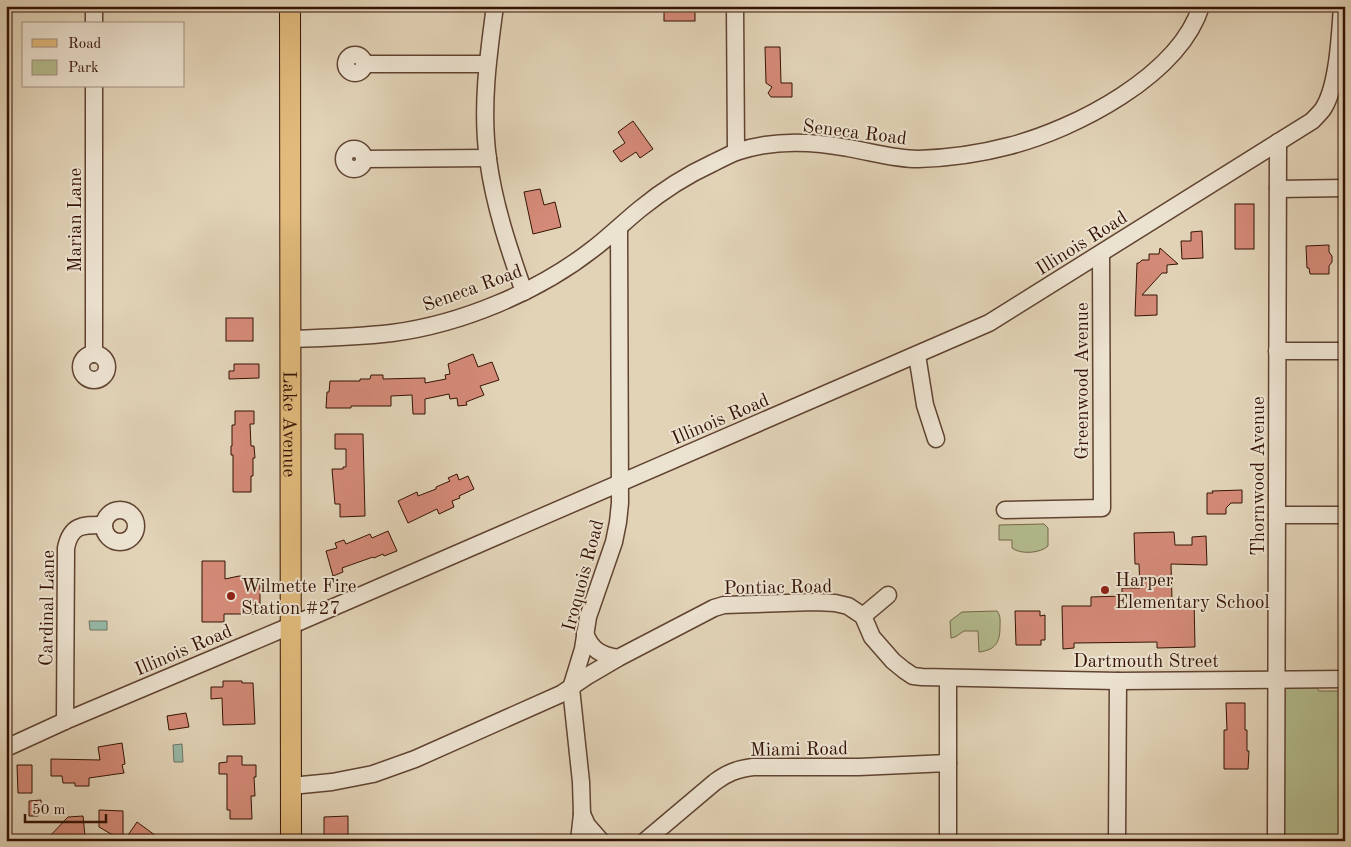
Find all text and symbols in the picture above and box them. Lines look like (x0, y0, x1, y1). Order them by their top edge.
legend (22, 22, 185, 88)
text: Road (68, 37, 102, 52)
text: Park (68, 61, 99, 76)
street label: Seneca Road (802, 118, 908, 149)
street label: Marian Lane (67, 168, 86, 272)
street label: Illinois Road (1033, 209, 1131, 280)
street label: Seneca Road (420, 262, 525, 316)
street label: Greenwood Avenue (1074, 302, 1093, 460)
street label: Lake Avenue (278, 371, 298, 477)
street label: Illinois Road (670, 391, 772, 449)
street label: Thornwood Avenue (1250, 396, 1269, 556)
street label: Iroquois Road (560, 518, 608, 634)
street label: Cardinal Lane (38, 550, 59, 666)
place label: Harper Elementary School (1115, 572, 1270, 613)
place label: Wilmette Fire Station #27 (241, 578, 356, 619)
street label: Pontiac Road (724, 578, 833, 599)
marker: Harper Elementary School (1099, 584, 1111, 596)
marker: Wilmette Fire Station #27 (225, 590, 237, 602)
street label: Illinois Road (133, 622, 235, 680)
street label: Dartmouth Street (1073, 653, 1219, 672)
street label: Miami Road (750, 740, 848, 761)
scale bar (25, 792, 106, 824)
text: 50 m (32, 803, 66, 818)

